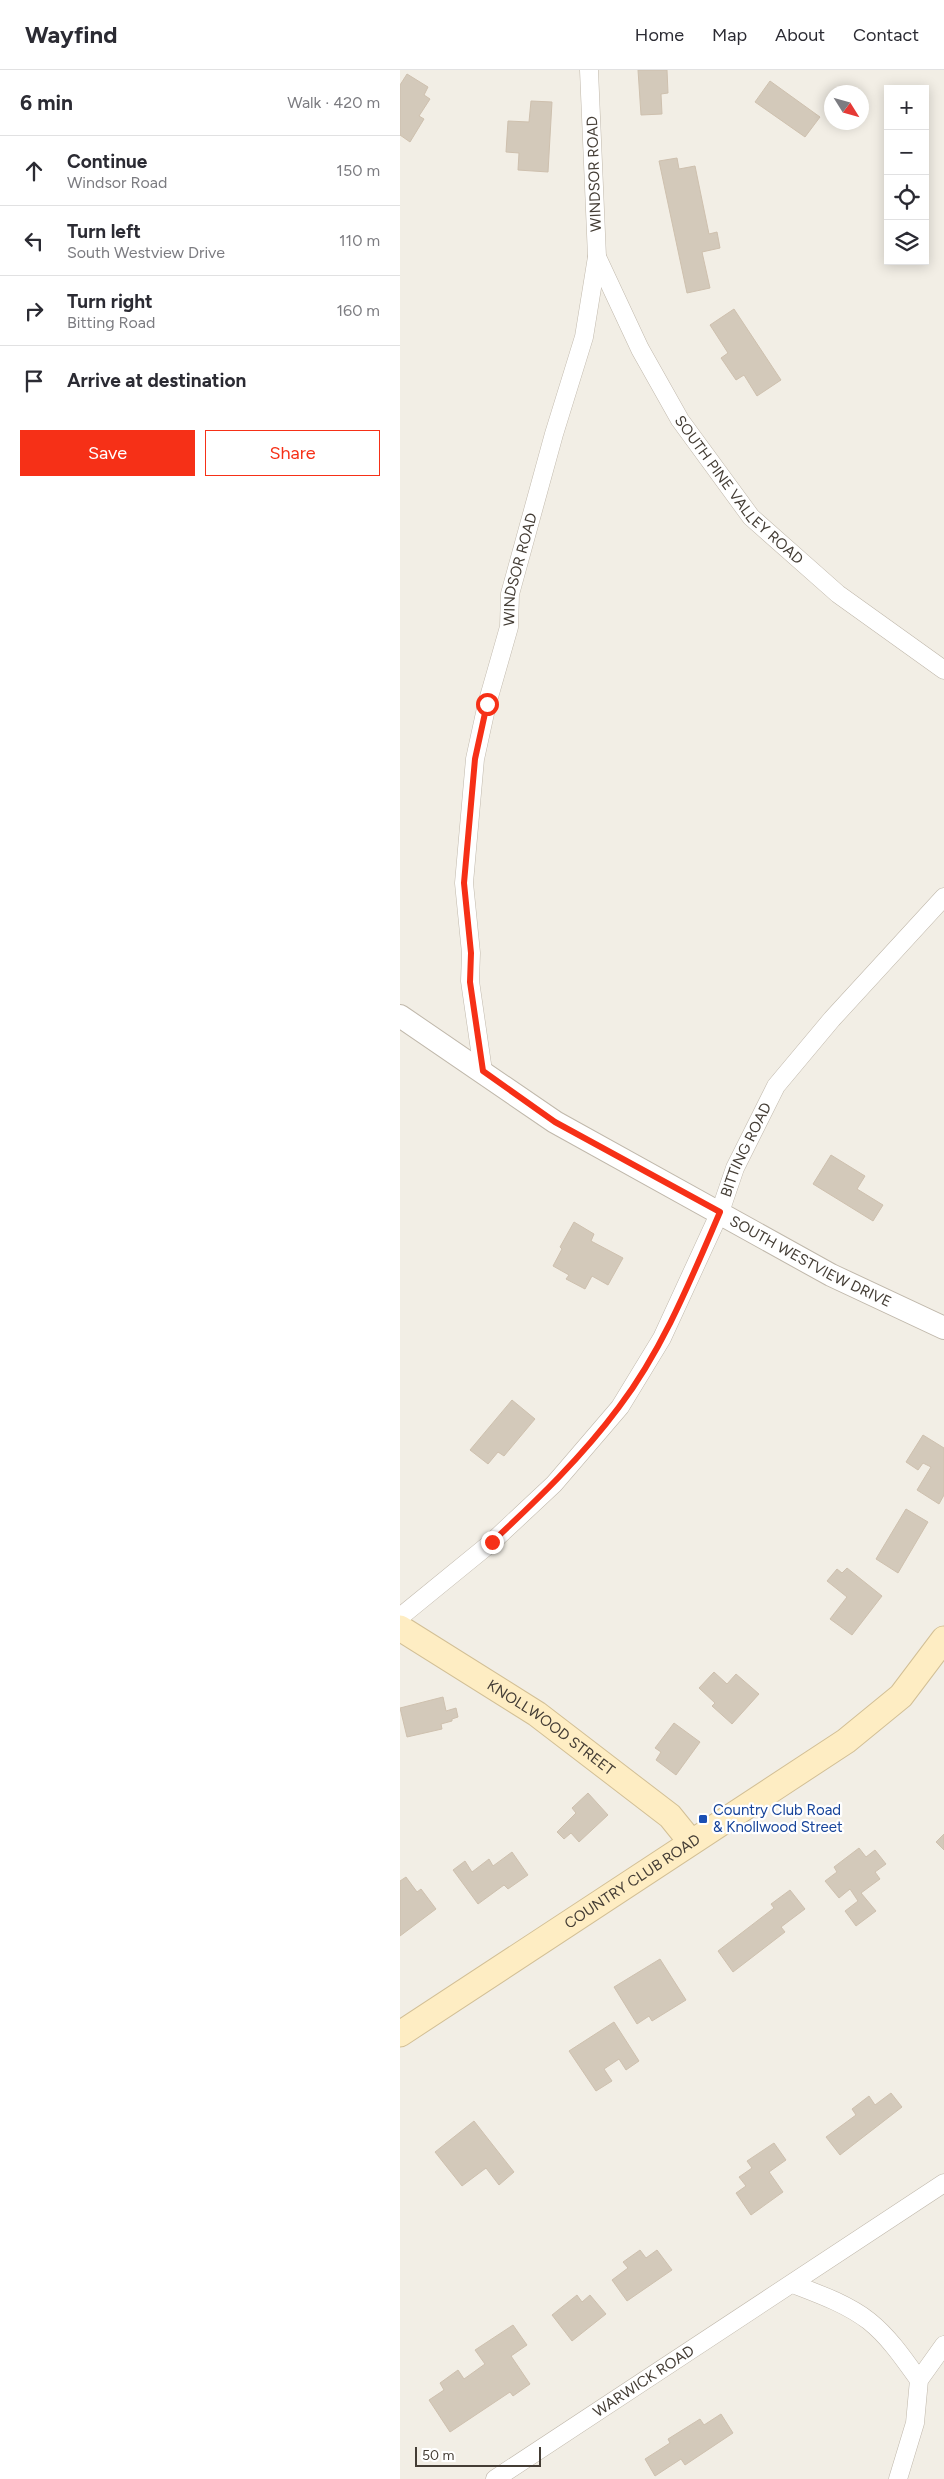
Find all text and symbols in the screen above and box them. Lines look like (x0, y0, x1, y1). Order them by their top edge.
text: Wayfind (25, 20, 118, 49)
text: Home (635, 24, 684, 46)
text: Map (712, 24, 747, 46)
text: About (775, 24, 825, 46)
text: Contact (853, 24, 919, 46)
north arrow (824, 85, 869, 130)
map controls (884, 85, 929, 265)
button: + (884, 85, 929, 130)
text: 6 min (20, 90, 73, 115)
text: Walk · 420 m (287, 93, 380, 112)
street label: WINDSOR ROAD (583, 116, 605, 232)
button: − (884, 130, 929, 175)
text: Continue (67, 150, 147, 173)
icon: ahead (20, 157, 48, 185)
text: 150 m (336, 161, 380, 180)
text: Windsor Road (67, 173, 167, 192)
button: locate (884, 175, 929, 220)
text: Turn left (67, 220, 141, 243)
button: layers (884, 220, 929, 265)
icon: left (20, 227, 48, 255)
text: 110 m (339, 231, 380, 250)
text: South Westview Drive (67, 243, 225, 262)
text: Turn right (67, 290, 153, 313)
icon: right (20, 297, 48, 325)
text: 160 m (337, 301, 380, 320)
text: Bitting Road (67, 313, 155, 332)
icon: arrive (20, 367, 48, 395)
text: Arrive at destination (67, 369, 246, 392)
street label: SOUTH PINE VALLEY ROAD (671, 412, 807, 568)
button: Save (20, 430, 195, 476)
button: Share (205, 430, 380, 476)
street label: WINDSOR ROAD (500, 511, 541, 626)
route start (476, 693, 499, 716)
street label: BITTING ROAD (717, 1099, 775, 1199)
street label: SOUTH WESTVIEW DRIVE (727, 1212, 894, 1311)
route end (481, 1531, 504, 1554)
street label: KNOLLWOOD STREET (484, 1676, 619, 1780)
place label: Country Club Road & Knollwood Street (713, 1801, 843, 1836)
marker: Country Club Road & Knollwood Street (697, 1813, 709, 1825)
street label: COUNTRY CLUB ROAD (561, 1830, 704, 1932)
street label: WARWICK ROAD (590, 2341, 697, 2421)
scale bar (415, 2444, 541, 2467)
text: 50 m (422, 2447, 454, 2464)

